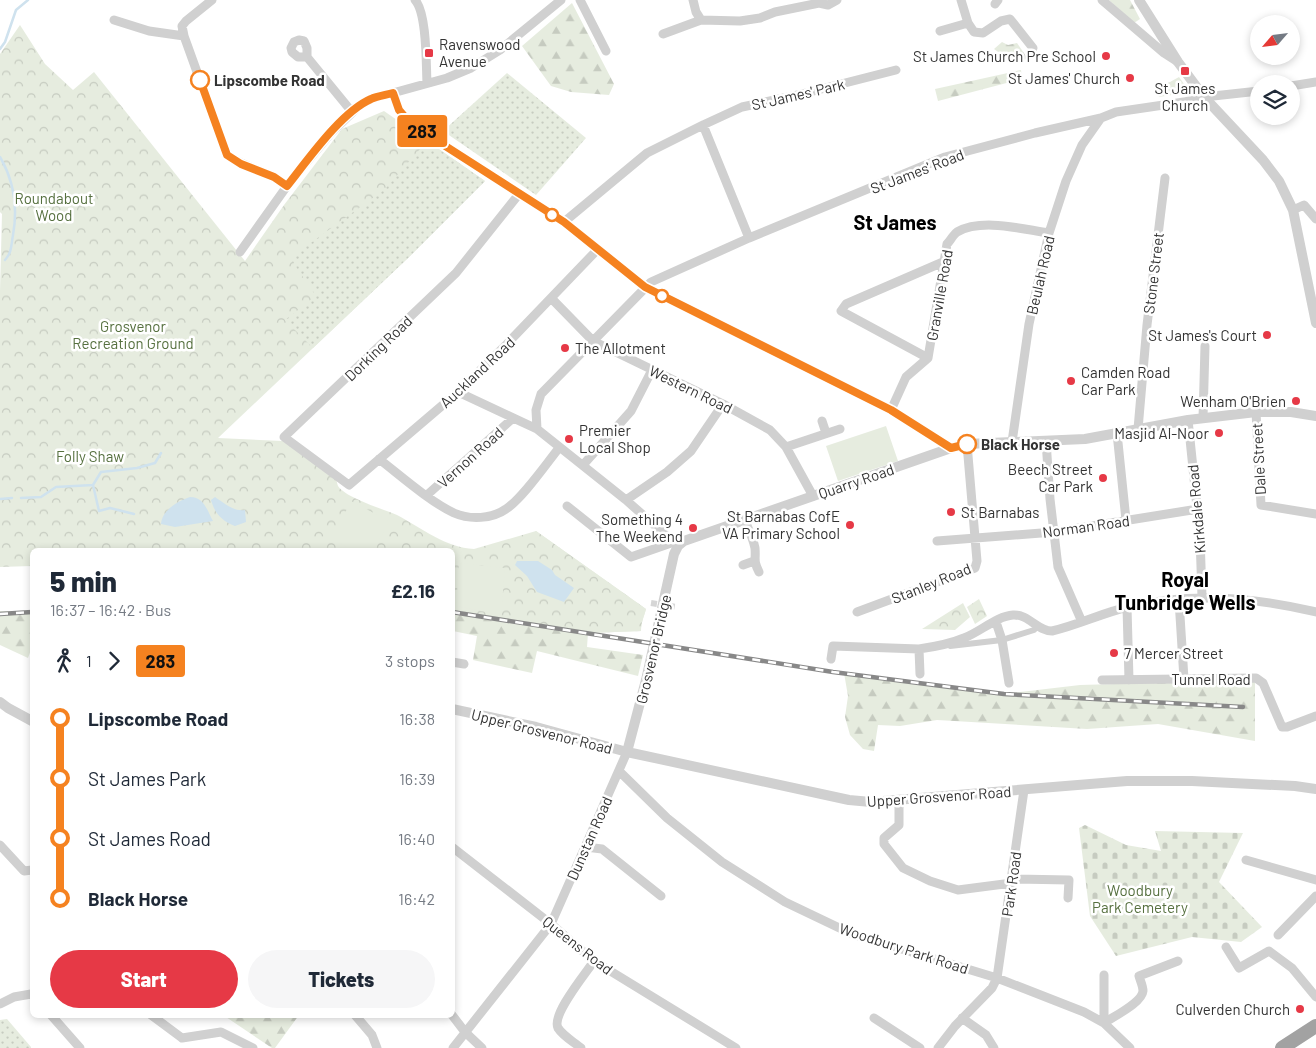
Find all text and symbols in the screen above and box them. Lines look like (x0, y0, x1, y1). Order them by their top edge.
north arrow (1250, 15, 1300, 65)
map controls (1250, 15, 1300, 125)
place label: Ravenswood Avenue (439, 35, 521, 70)
marker: Ravenswood Avenue (423, 47, 435, 59)
place label: St James Church Pre School (913, 47, 1096, 65)
marker: St James Church Pre School (1100, 50, 1112, 62)
marker: St James Church (1179, 65, 1191, 77)
place label: St James' Church (1008, 69, 1120, 87)
marker: Lipscombe Road (190, 70, 210, 90)
place label: Lipscombe Road (214, 71, 325, 89)
marker: St James' Church (1124, 72, 1136, 84)
street label: St James' Park (750, 74, 847, 113)
button: layers (1250, 75, 1300, 125)
place label: St James Church (1155, 79, 1215, 114)
line badge: 283 (393, 115, 451, 147)
text: 283 (407, 120, 437, 142)
street label: St James' Road (868, 145, 966, 197)
park label: Roundabout Wood (15, 189, 93, 224)
unlabelled marker (545, 208, 559, 222)
district label: St James (853, 210, 937, 234)
street label: Stone Street (1139, 231, 1167, 315)
street label: Beulah Road (1022, 234, 1058, 316)
street label: Granville Road (922, 248, 956, 342)
unlabelled marker (655, 289, 669, 303)
street label: Dorking Road (341, 311, 415, 385)
park label: Grosvenor Recreation Ground (72, 317, 194, 352)
place label: St James's Court (1148, 326, 1257, 344)
marker: St James's Court (1261, 329, 1273, 341)
street label: Auckland Road (436, 333, 518, 411)
place label: The Allotment (575, 339, 666, 357)
marker: The Allotment (559, 342, 571, 354)
street label: Western Road (646, 361, 736, 417)
place label: Camden Road Car Park (1081, 363, 1170, 398)
marker: Camden Road Car Park (1065, 375, 1077, 387)
place label: Wenham O'Brien (1180, 392, 1286, 410)
marker: Wenham O'Brien (1290, 395, 1302, 407)
place label: Premier Local Shop (579, 421, 651, 456)
street label: Dale Street (1247, 422, 1269, 496)
street label: Vernon Road (434, 423, 506, 491)
place label: Masjid Al-Noor (1114, 424, 1210, 442)
marker: Masjid Al-Noor (1213, 427, 1225, 439)
marker: Premier Local Shop (563, 433, 575, 445)
marker: Black Horse (957, 434, 977, 454)
place label: Black Horse (981, 435, 1060, 453)
park label: Folly Shaw (56, 447, 124, 465)
street label: Quarry Road (816, 460, 896, 502)
place label: Beech Street Car Park (1008, 460, 1093, 495)
street label: Kirkdale Road (1183, 464, 1209, 554)
marker: Beech Street Car Park (1097, 472, 1109, 484)
place label: St Barnabas (961, 503, 1039, 521)
marker: St Barnabas (945, 506, 957, 518)
place label: St Barnabas CofE VA Primary School (722, 507, 840, 542)
place label: Something 4 The Weekend (596, 510, 683, 545)
street label: Norman Road (1041, 511, 1131, 541)
marker: St Barnabas CofE VA Primary School (844, 519, 856, 531)
marker: Something 4 The Weekend (687, 522, 699, 534)
street label: Stanley Road (889, 559, 973, 607)
text: 5 min (50, 564, 117, 598)
district label: Royal Tunbridge Wells (1114, 567, 1256, 614)
text: £2.16 (391, 579, 435, 602)
street label: Grosvenor Bridge (632, 592, 674, 706)
text: 16:37 – 16:42 · Bus (50, 600, 171, 619)
place label: 7 Mercer Street (1124, 644, 1223, 662)
icon: walk (50, 647, 78, 675)
icon: forward (100, 647, 128, 675)
marker: 7 Mercer Street (1108, 647, 1120, 659)
text: 283 (146, 650, 175, 672)
text: 1 (86, 651, 92, 670)
text: 3 stops (385, 651, 435, 670)
street label: Tunnel Road (1171, 670, 1251, 688)
street label: Upper Grosvenor Road (470, 705, 614, 757)
text: Lipscombe Road (88, 707, 228, 730)
text: 16:38 (399, 709, 435, 728)
text: St James Park (88, 767, 206, 790)
text: 16:39 (399, 769, 435, 788)
street label: Upper Grosvenor Road (866, 782, 1012, 810)
street label: Dunstan Road (563, 793, 615, 883)
text: St James Road (88, 827, 211, 850)
text: 16:40 (398, 829, 435, 848)
street label: Park Road (998, 850, 1024, 918)
park label: Woodbury Park Cemetery (1092, 881, 1188, 916)
text: Black Horse (88, 887, 188, 910)
text: 16:42 (398, 889, 435, 908)
street label: Queens Road (539, 912, 617, 978)
street label: Woodbury Park Road (837, 919, 971, 977)
button: Start (50, 950, 238, 1008)
button: Tickets (248, 950, 435, 1008)
place label: Culverden Church (1175, 1000, 1290, 1018)
marker: Culverden Church (1294, 1003, 1306, 1015)

